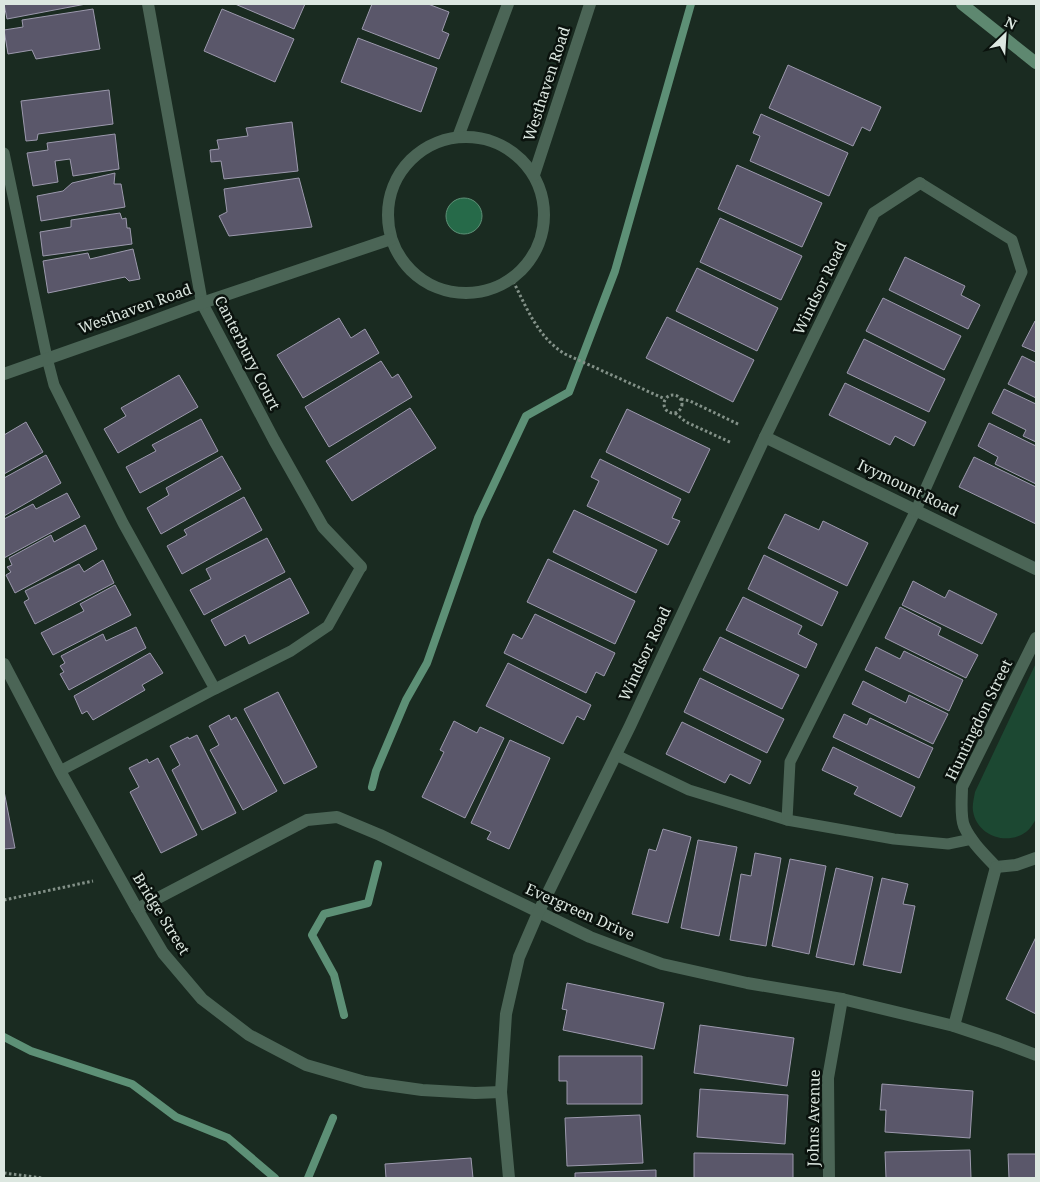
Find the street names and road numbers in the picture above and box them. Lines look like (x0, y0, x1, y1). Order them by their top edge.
street label: Westhaven Road (518, 24, 574, 144)
street label: Windsor Road (788, 237, 850, 338)
street label: Westhaven Road (75, 278, 194, 338)
street label: Canterbury Court (210, 292, 285, 413)
street label: Ivymount Road (855, 454, 962, 520)
street label: Windsor Road (613, 603, 675, 704)
street label: Huntingdon Street (940, 656, 1016, 783)
street label: Bridge Street (129, 869, 195, 958)
street label: Evergreen Drive (523, 878, 638, 944)
street label: Johns Avenue (802, 1069, 824, 1168)

